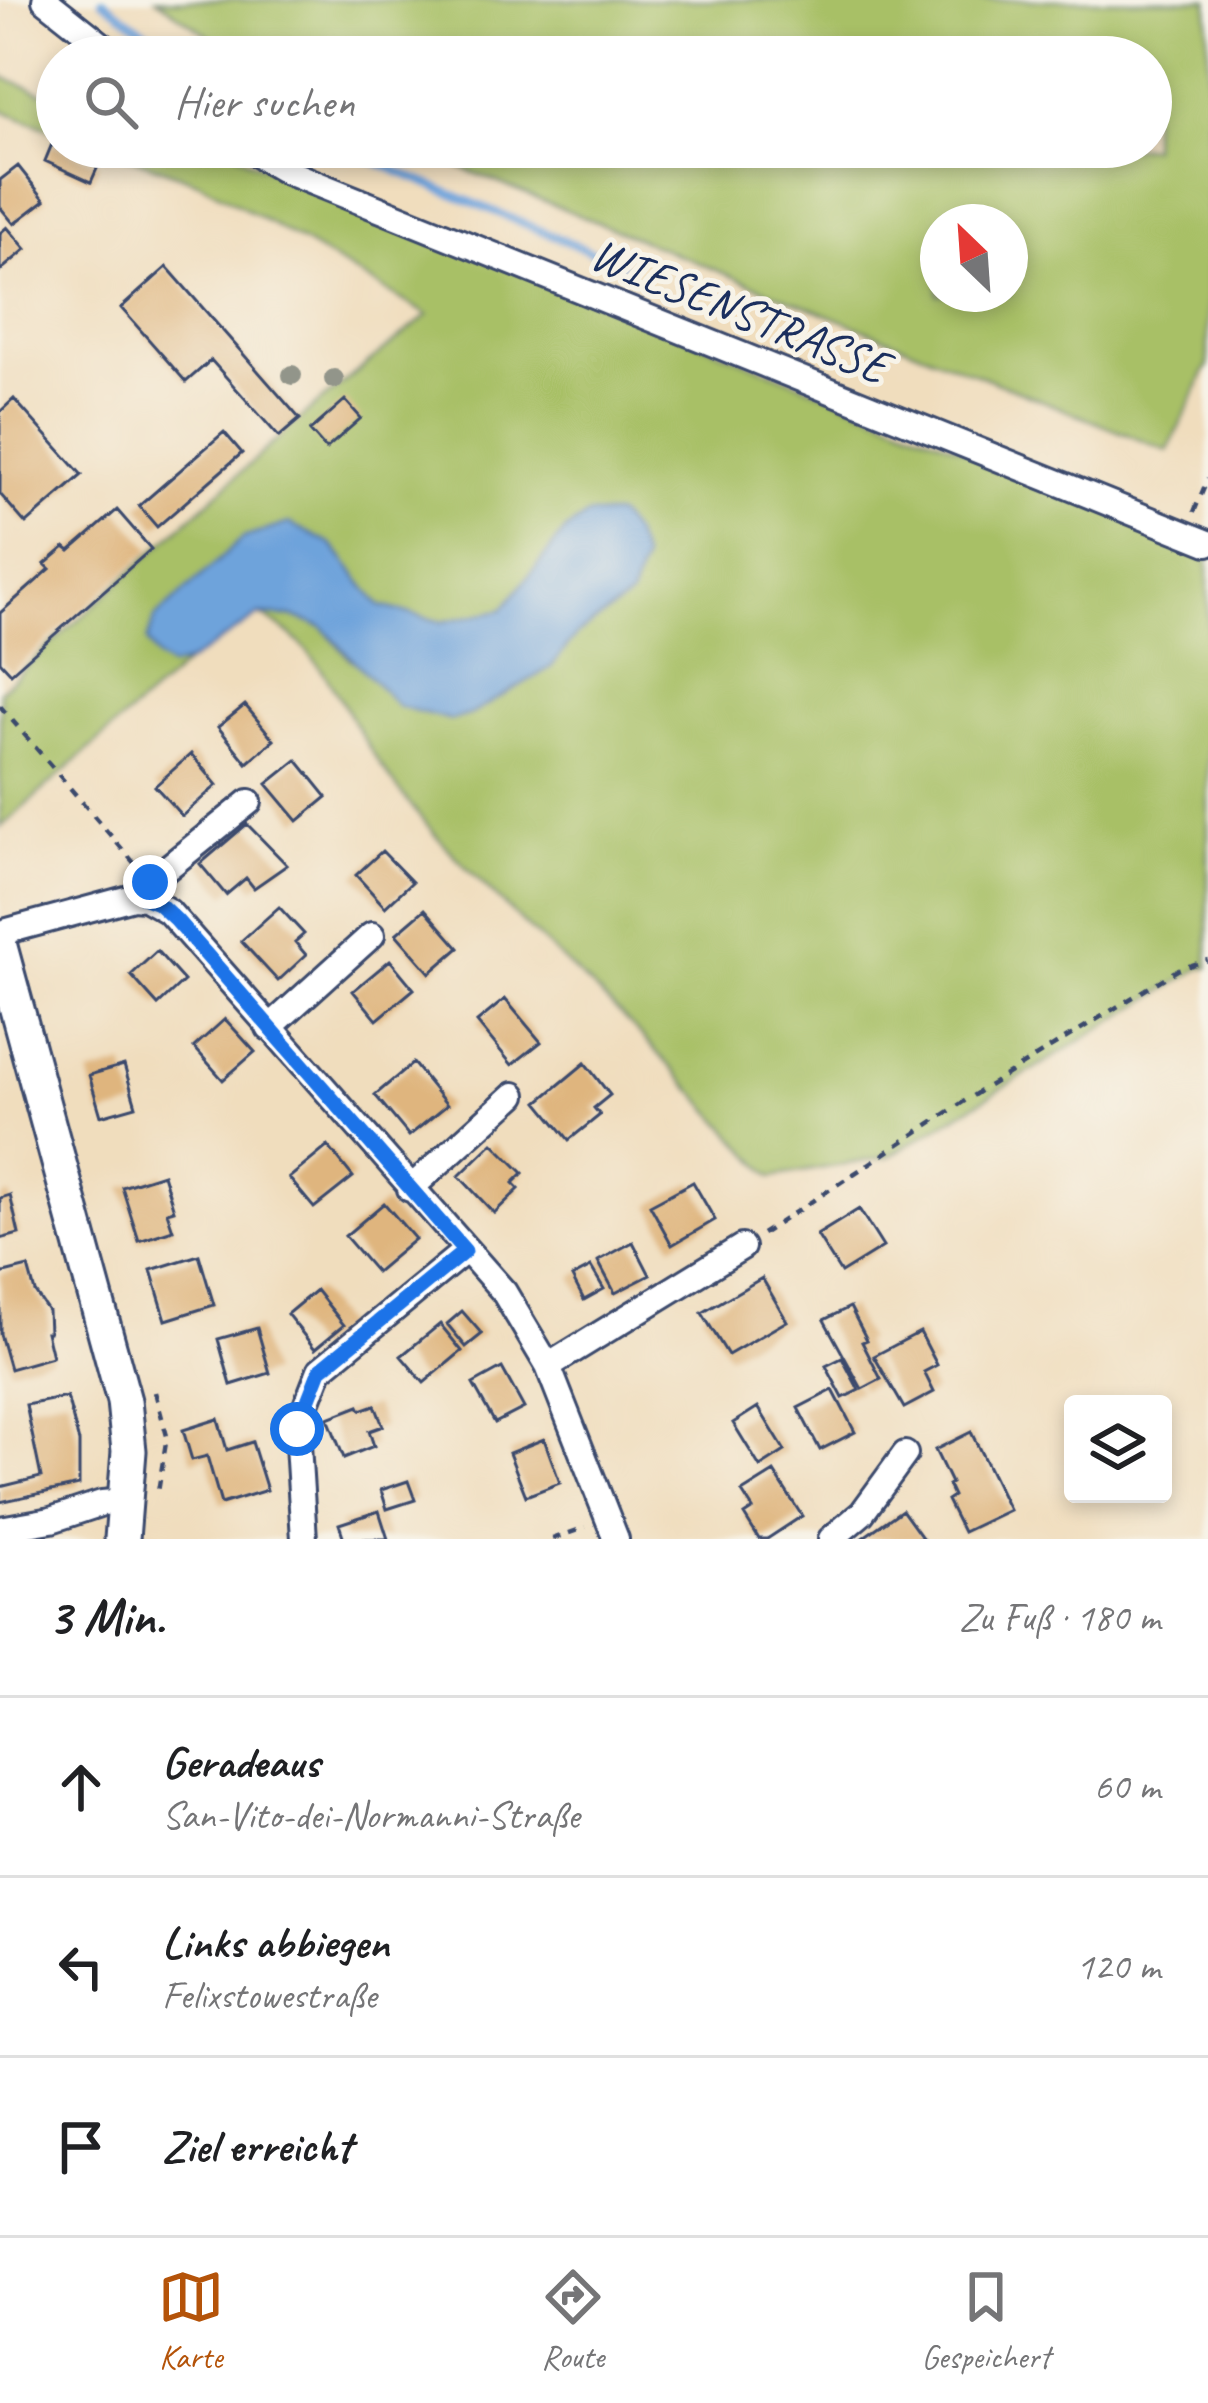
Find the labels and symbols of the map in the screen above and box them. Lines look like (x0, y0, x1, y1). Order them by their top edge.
north arrow (920, 204, 1028, 312)
street label: WIESENSTRASSE (582, 223, 902, 399)
route end (123, 855, 177, 909)
route start (270, 1402, 324, 1456)

